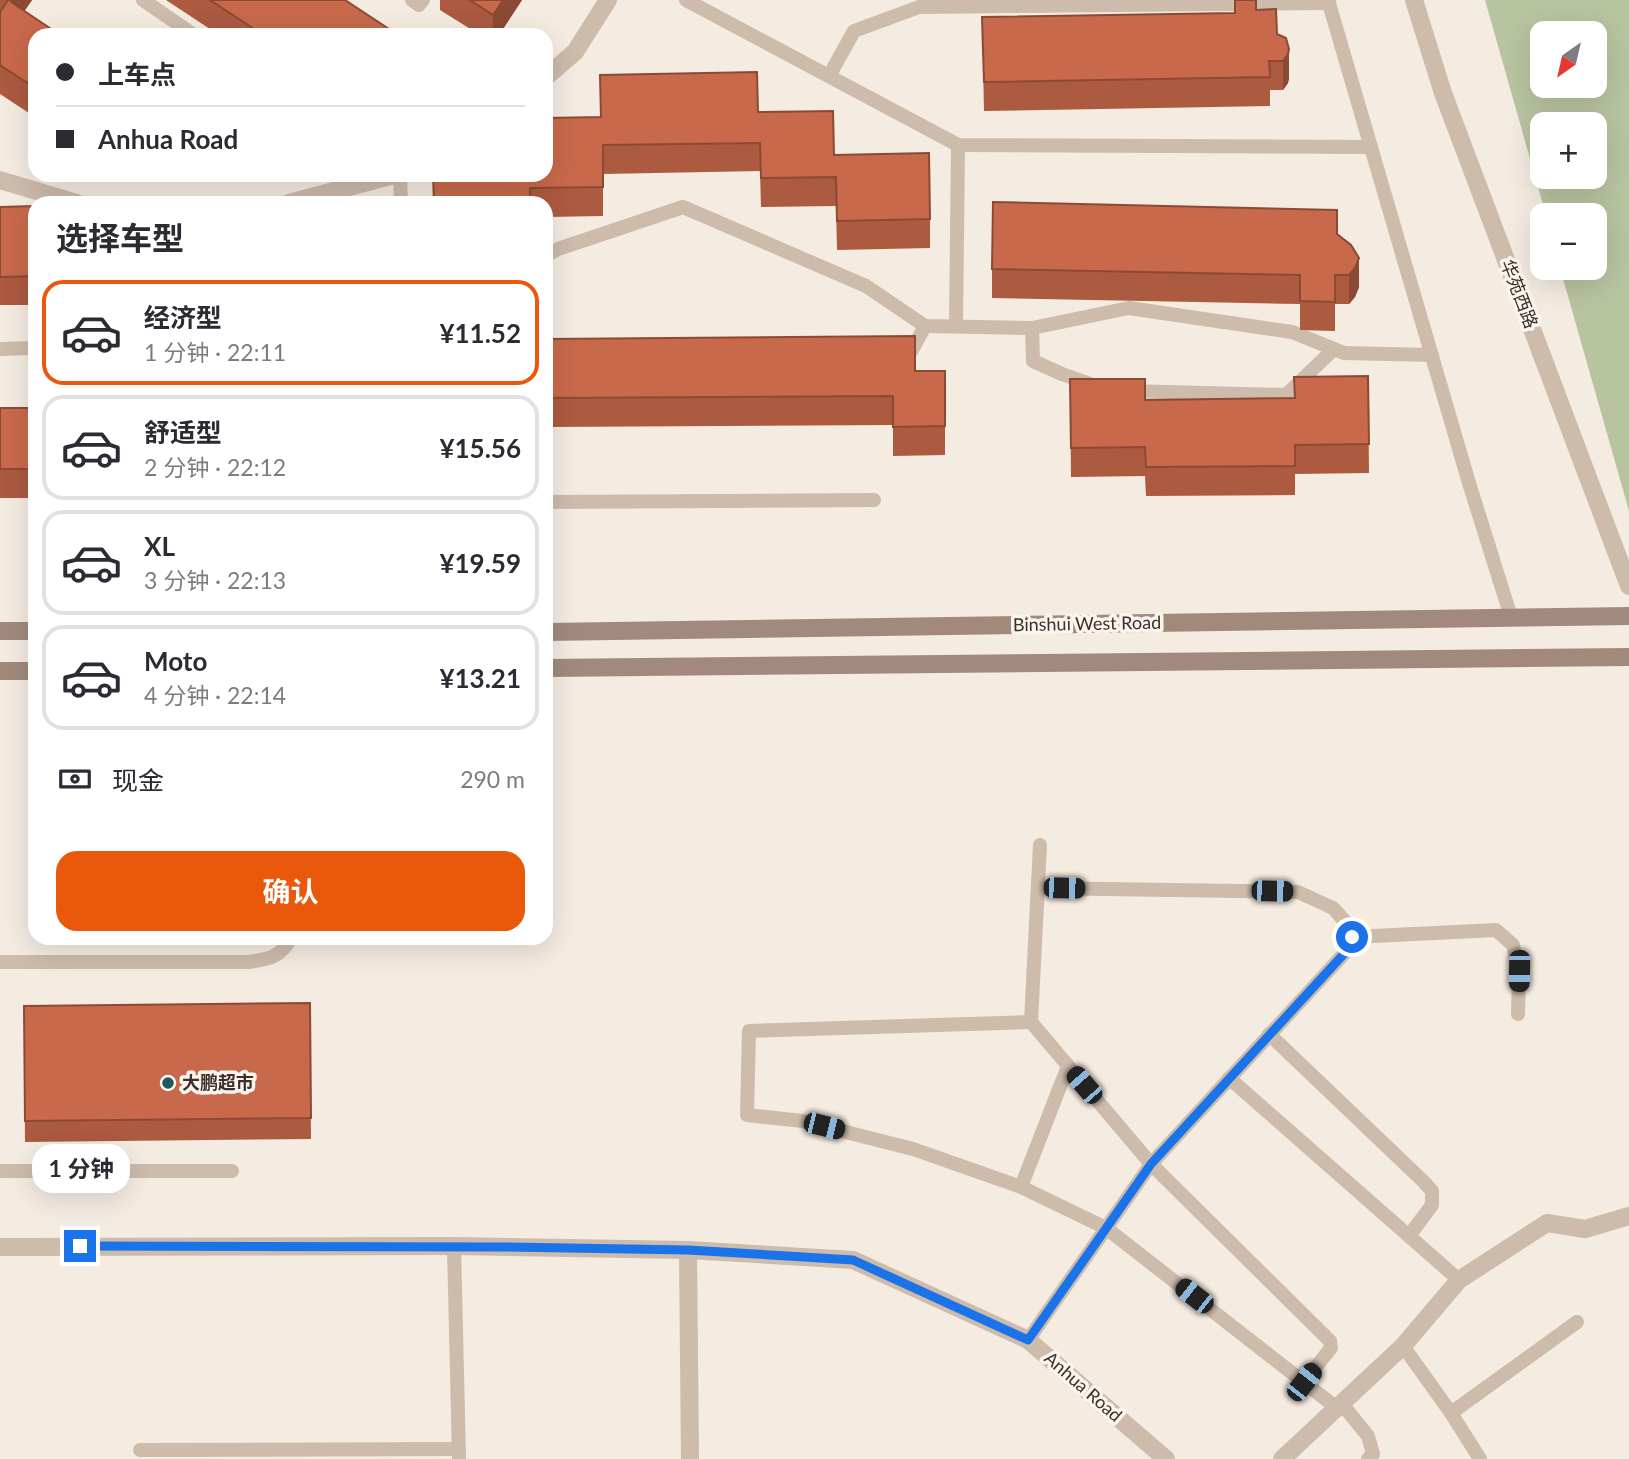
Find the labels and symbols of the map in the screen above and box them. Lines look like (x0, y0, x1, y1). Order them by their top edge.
north arrow (1530, 21, 1606, 98)
street label: 华苑西路 (1497, 256, 1543, 331)
street label: Binshui West Road (1013, 611, 1161, 635)
car (1043, 877, 1086, 899)
car (1251, 880, 1294, 902)
route start (1336, 921, 1368, 953)
car (1509, 950, 1530, 992)
car (1063, 1062, 1106, 1108)
place label: 大鹏超市 (182, 1071, 254, 1093)
marker: 大鹏超市 (160, 1075, 176, 1091)
car (802, 1111, 847, 1141)
callout: 1 分钟 (31, 1144, 129, 1194)
route end (64, 1230, 96, 1262)
car (1171, 1275, 1218, 1317)
street label: Anhua Road (1040, 1347, 1127, 1426)
car (1283, 1359, 1326, 1405)

